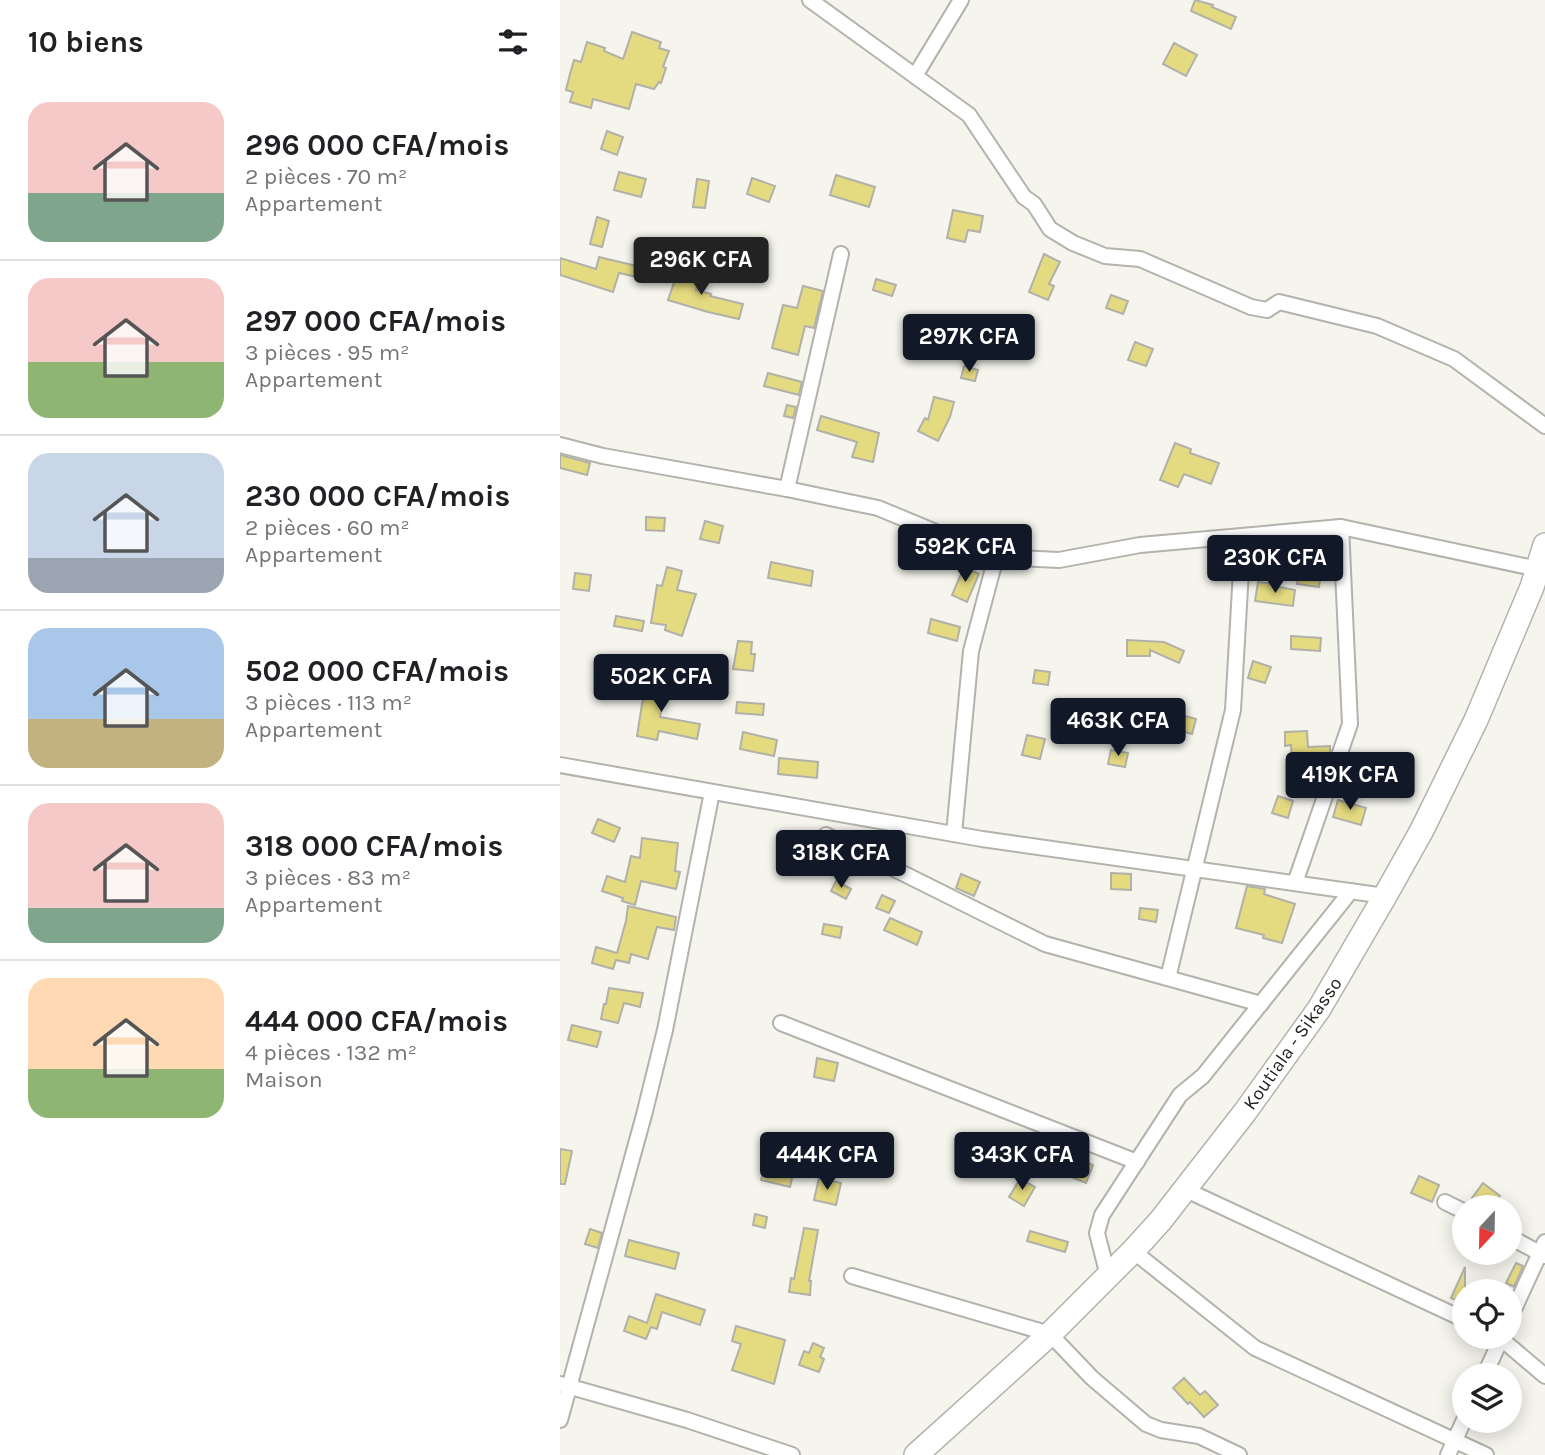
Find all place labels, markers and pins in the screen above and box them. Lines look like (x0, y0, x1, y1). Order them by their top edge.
pin: 296K CFA (629, 238, 773, 297)
pin: 297K CFA (897, 314, 1041, 374)
pin: 592K CFA (893, 524, 1037, 584)
pin: 230K CFA (1203, 536, 1347, 595)
pin: 502K CFA (589, 654, 733, 714)
pin: 463K CFA (1046, 698, 1190, 758)
pin: 419K CFA (1278, 752, 1422, 812)
pin: 318K CFA (769, 830, 913, 890)
pin: 444K CFA (755, 1132, 899, 1192)
pin: 343K CFA (950, 1132, 1094, 1192)

